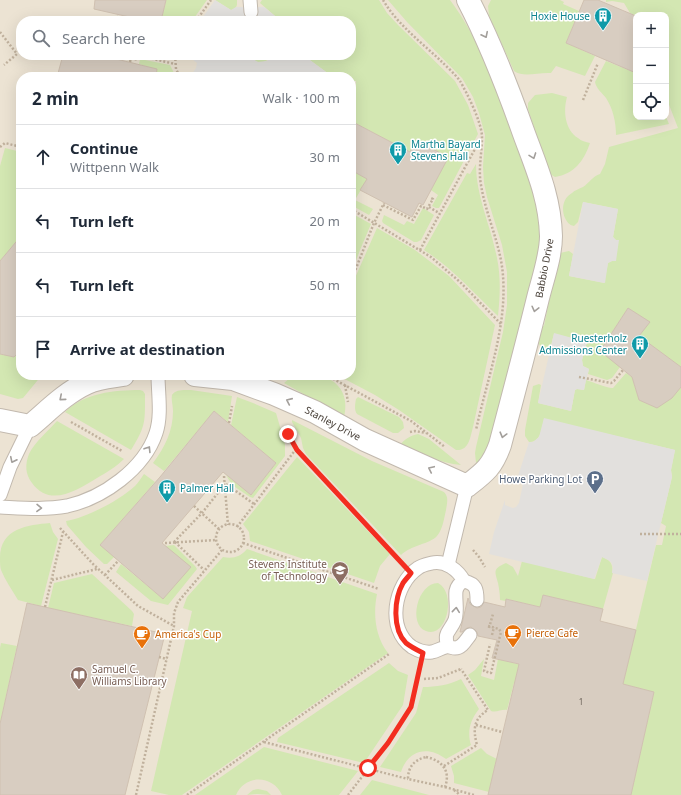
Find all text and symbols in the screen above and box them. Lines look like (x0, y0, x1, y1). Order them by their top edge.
building icon: Hoxie House (593, 6, 613, 31)
place label: Hoxie House (531, 9, 590, 23)
map controls (633, 12, 669, 120)
button: + (633, 12, 669, 48)
search box (16, 16, 356, 60)
icon: search (30, 27, 52, 49)
text: Search here (62, 28, 145, 48)
one-way arrow (480, 31, 488, 38)
button: − (633, 48, 669, 84)
button: locate (633, 84, 669, 120)
text: 2 min (32, 87, 79, 110)
text: Walk · 100 m (262, 89, 340, 107)
place label: Martha Bayard Stevens Hall (411, 137, 481, 163)
text: Continue (70, 138, 138, 158)
building icon: Martha Bayard Stevens Hall (388, 140, 408, 165)
icon: ahead (32, 146, 54, 168)
text: 30 m (310, 148, 340, 166)
one-way arrow (528, 152, 536, 159)
text: Wittpenn Walk (70, 158, 159, 176)
icon: left (32, 210, 54, 232)
text: Turn left (70, 211, 134, 231)
text: 20 m (310, 212, 340, 230)
street label: Babbio Drive (531, 237, 557, 299)
icon: left (32, 274, 54, 296)
text: Turn left (70, 275, 134, 295)
text: 50 m (310, 276, 340, 294)
one-way arrow (532, 306, 540, 313)
place label: Ruesterholz Admissions Center (539, 331, 627, 357)
building icon: Ruesterholz Admissions Center (630, 334, 650, 359)
icon: arrive (32, 338, 54, 360)
text: Arrive at destination (70, 339, 225, 359)
one-way arrow (59, 394, 67, 401)
one-way arrow (286, 398, 293, 406)
street label: Stanley Drive (303, 402, 364, 444)
route end (279, 425, 297, 443)
one-way arrow (499, 432, 508, 439)
one-way arrow (143, 446, 151, 453)
one-way arrow (11, 456, 18, 463)
one-way arrow (428, 466, 436, 474)
parking icon: Howe Parking Lot (585, 469, 605, 494)
place label: Howe Parking Lot (499, 472, 582, 486)
building icon: Palmer Hall (157, 478, 177, 503)
place label: Palmer Hall (180, 481, 234, 495)
one-way arrow (36, 504, 42, 512)
place label: Stevens Institute of Technology (249, 557, 328, 583)
school or university icon: Stevens Institute of Technology (330, 560, 350, 585)
one-way arrow (451, 607, 460, 613)
cafe icon: Pierce Cafe (503, 623, 523, 648)
cafe icon: America's Cup (132, 624, 152, 649)
place label: Pierce Cafe (526, 626, 579, 640)
place label: America's Cup (155, 627, 221, 641)
place label: Samuel C. Williams Library (92, 662, 168, 688)
library icon: Samuel C. Williams Library (69, 665, 89, 690)
house number: 1 (579, 696, 583, 707)
route start (359, 759, 377, 777)

